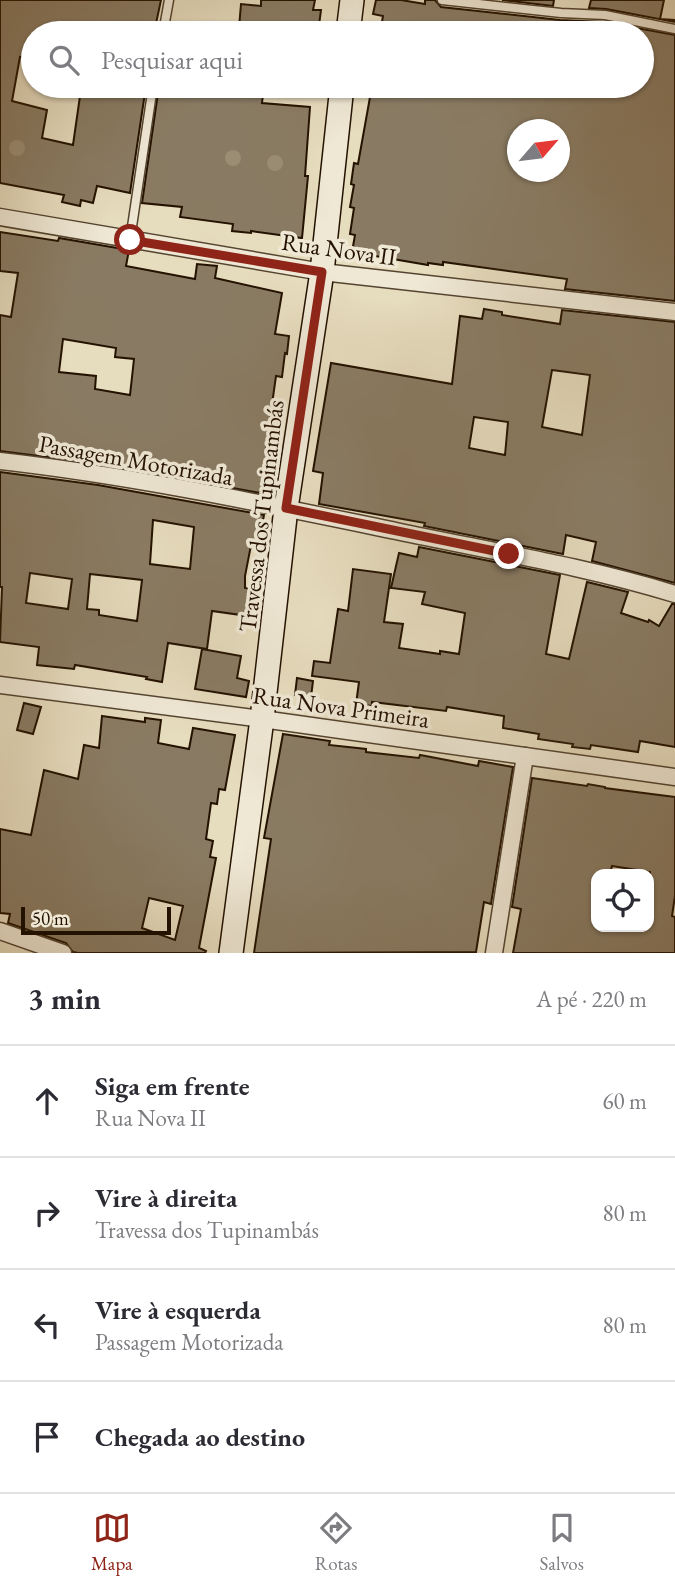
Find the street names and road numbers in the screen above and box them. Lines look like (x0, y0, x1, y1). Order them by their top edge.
street label: Rua Nova II (280, 226, 398, 272)
street label: Travessa dos Tupinambás (231, 398, 291, 634)
street label: Passagem Motorizada (36, 428, 236, 492)
street label: Rua Nova Primeira (251, 679, 432, 735)

